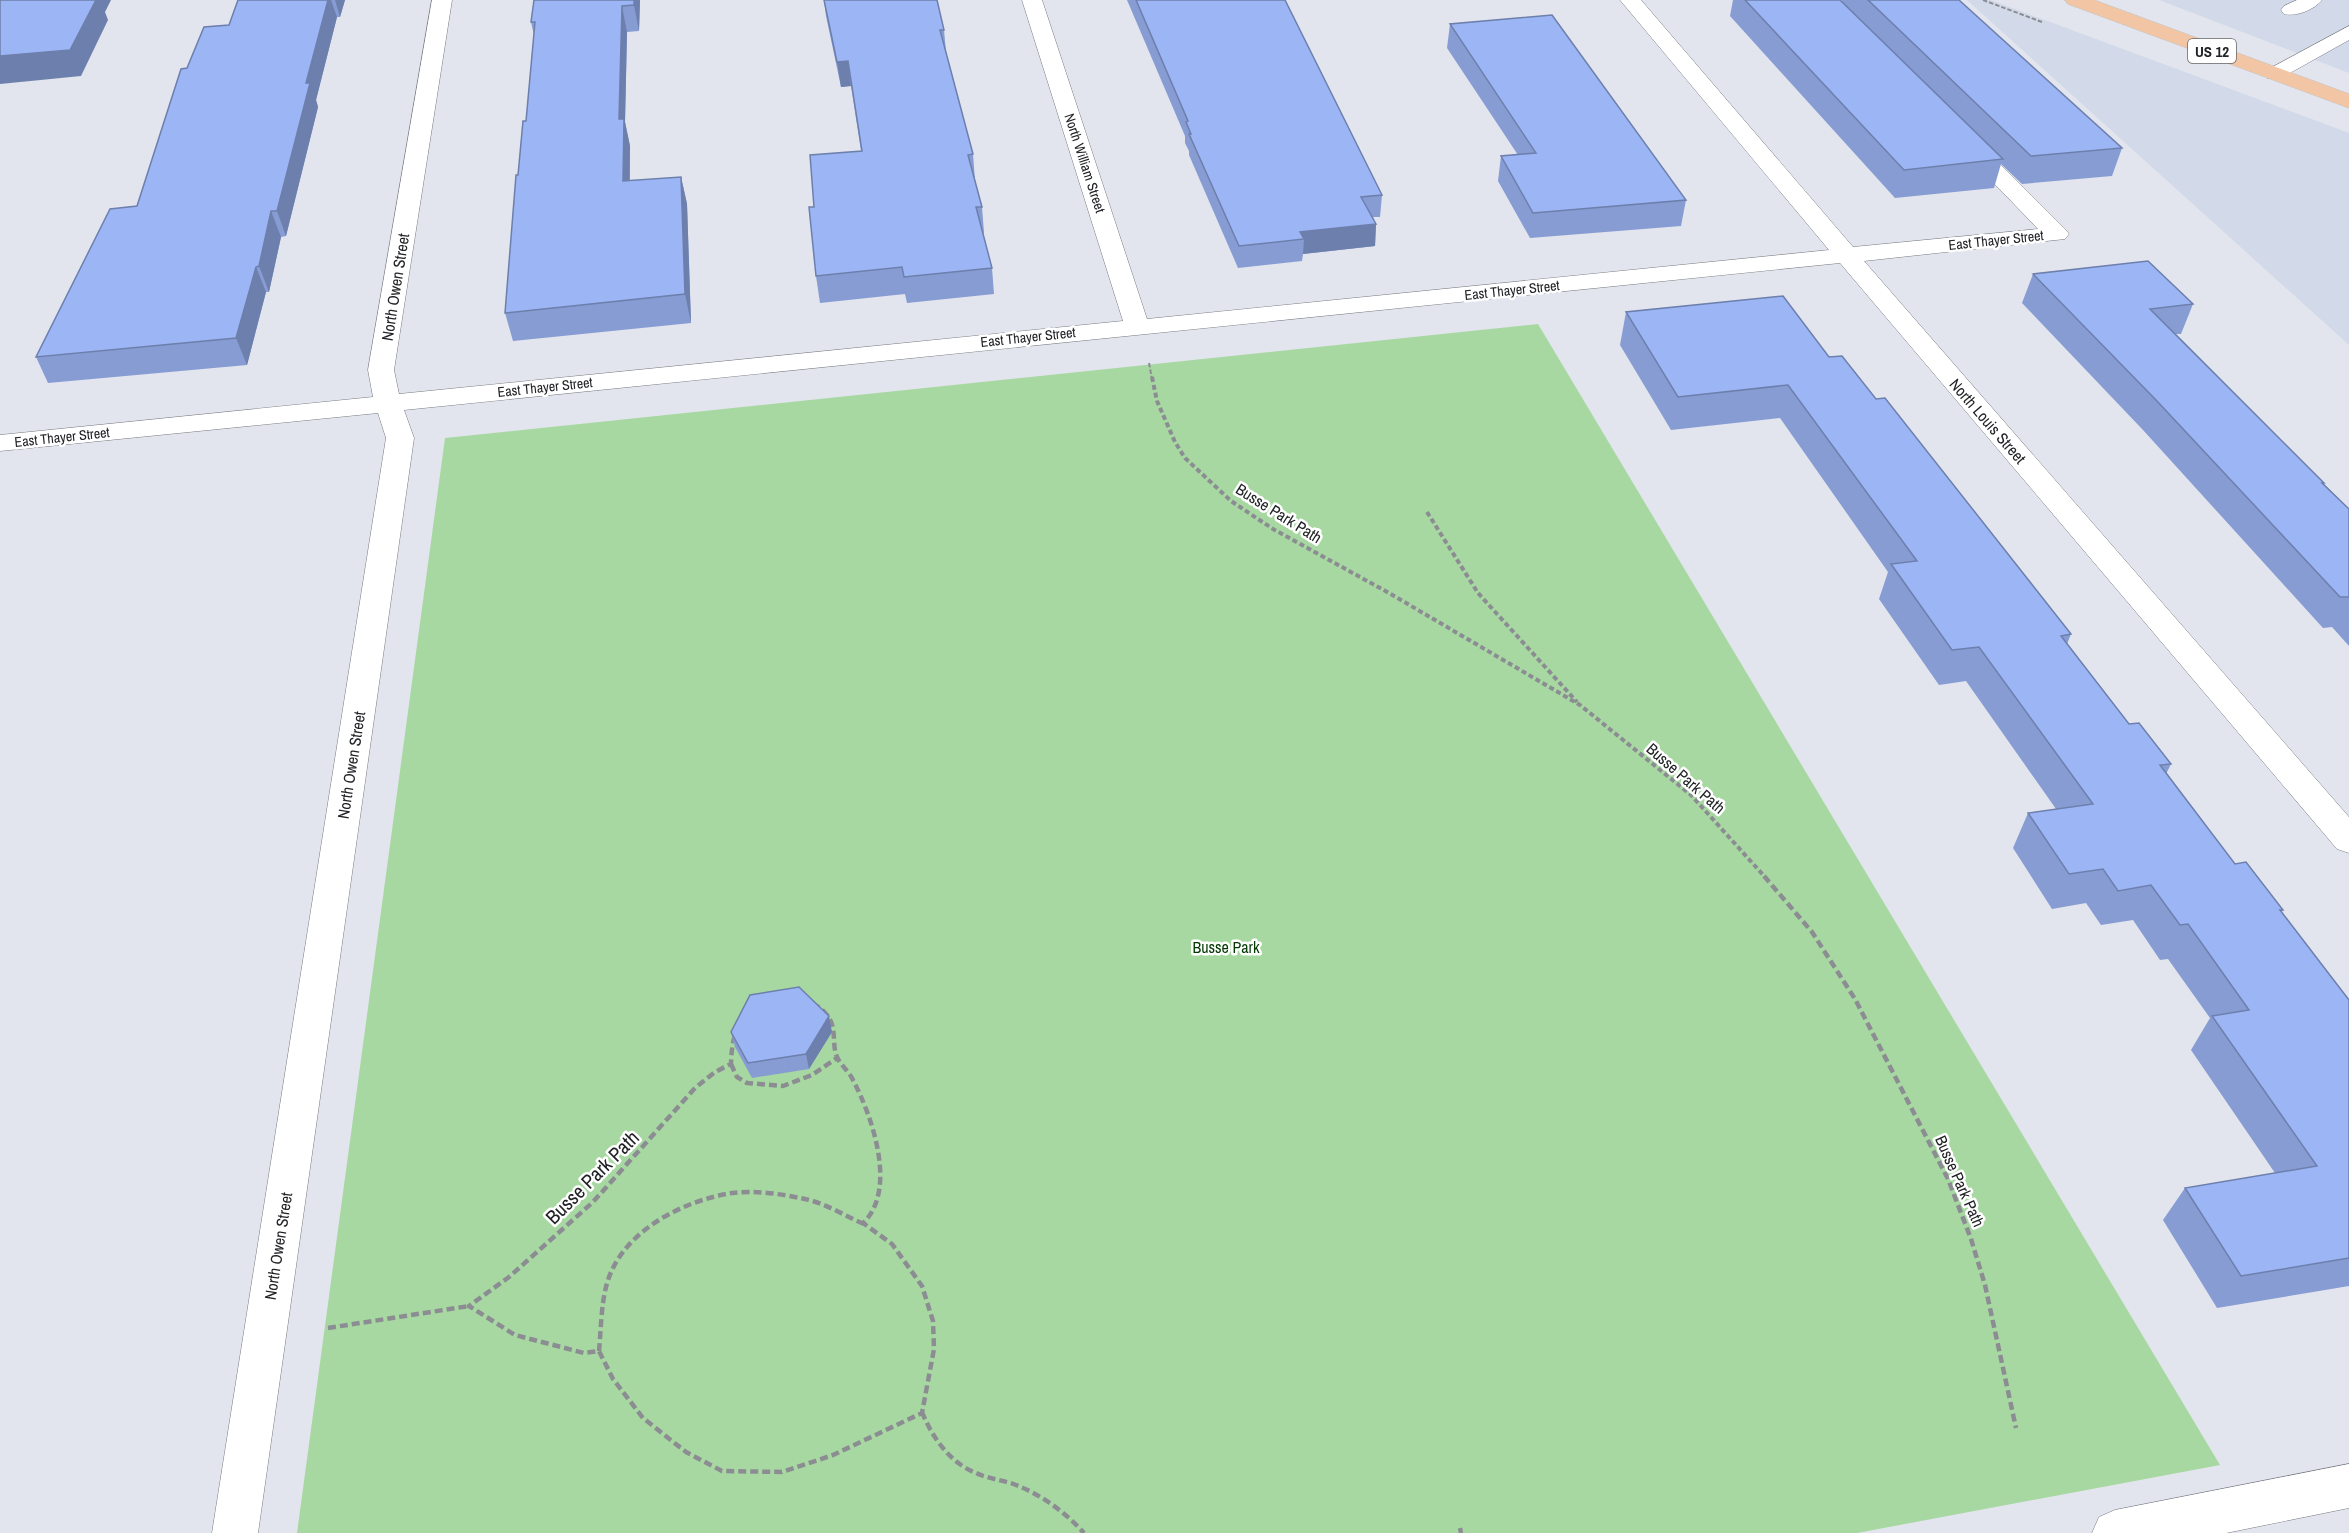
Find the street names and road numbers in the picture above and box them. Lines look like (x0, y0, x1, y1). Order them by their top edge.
road number: US 12 (2188, 39, 2236, 63)
street label: North William Street (1060, 111, 1110, 215)
street label: East Thayer Street (1948, 226, 2044, 254)
street label: North Owen Street (376, 231, 414, 342)
street label: East Thayer Street (1464, 276, 1560, 304)
street label: East Thayer Street (980, 323, 1076, 351)
street label: East Thayer Street (497, 373, 593, 401)
street label: North Louis Street (1945, 374, 2031, 469)
street label: East Thayer Street (14, 423, 110, 451)
street label: Busse Park Path (1232, 478, 1326, 548)
street label: North Owen Street (332, 709, 370, 820)
street label: Busse Park Path (1642, 738, 1730, 818)
street label: Busse Park Path (539, 1124, 645, 1230)
street label: Busse Park Path (1930, 1132, 1990, 1230)
street label: North Owen Street (259, 1190, 297, 1301)

